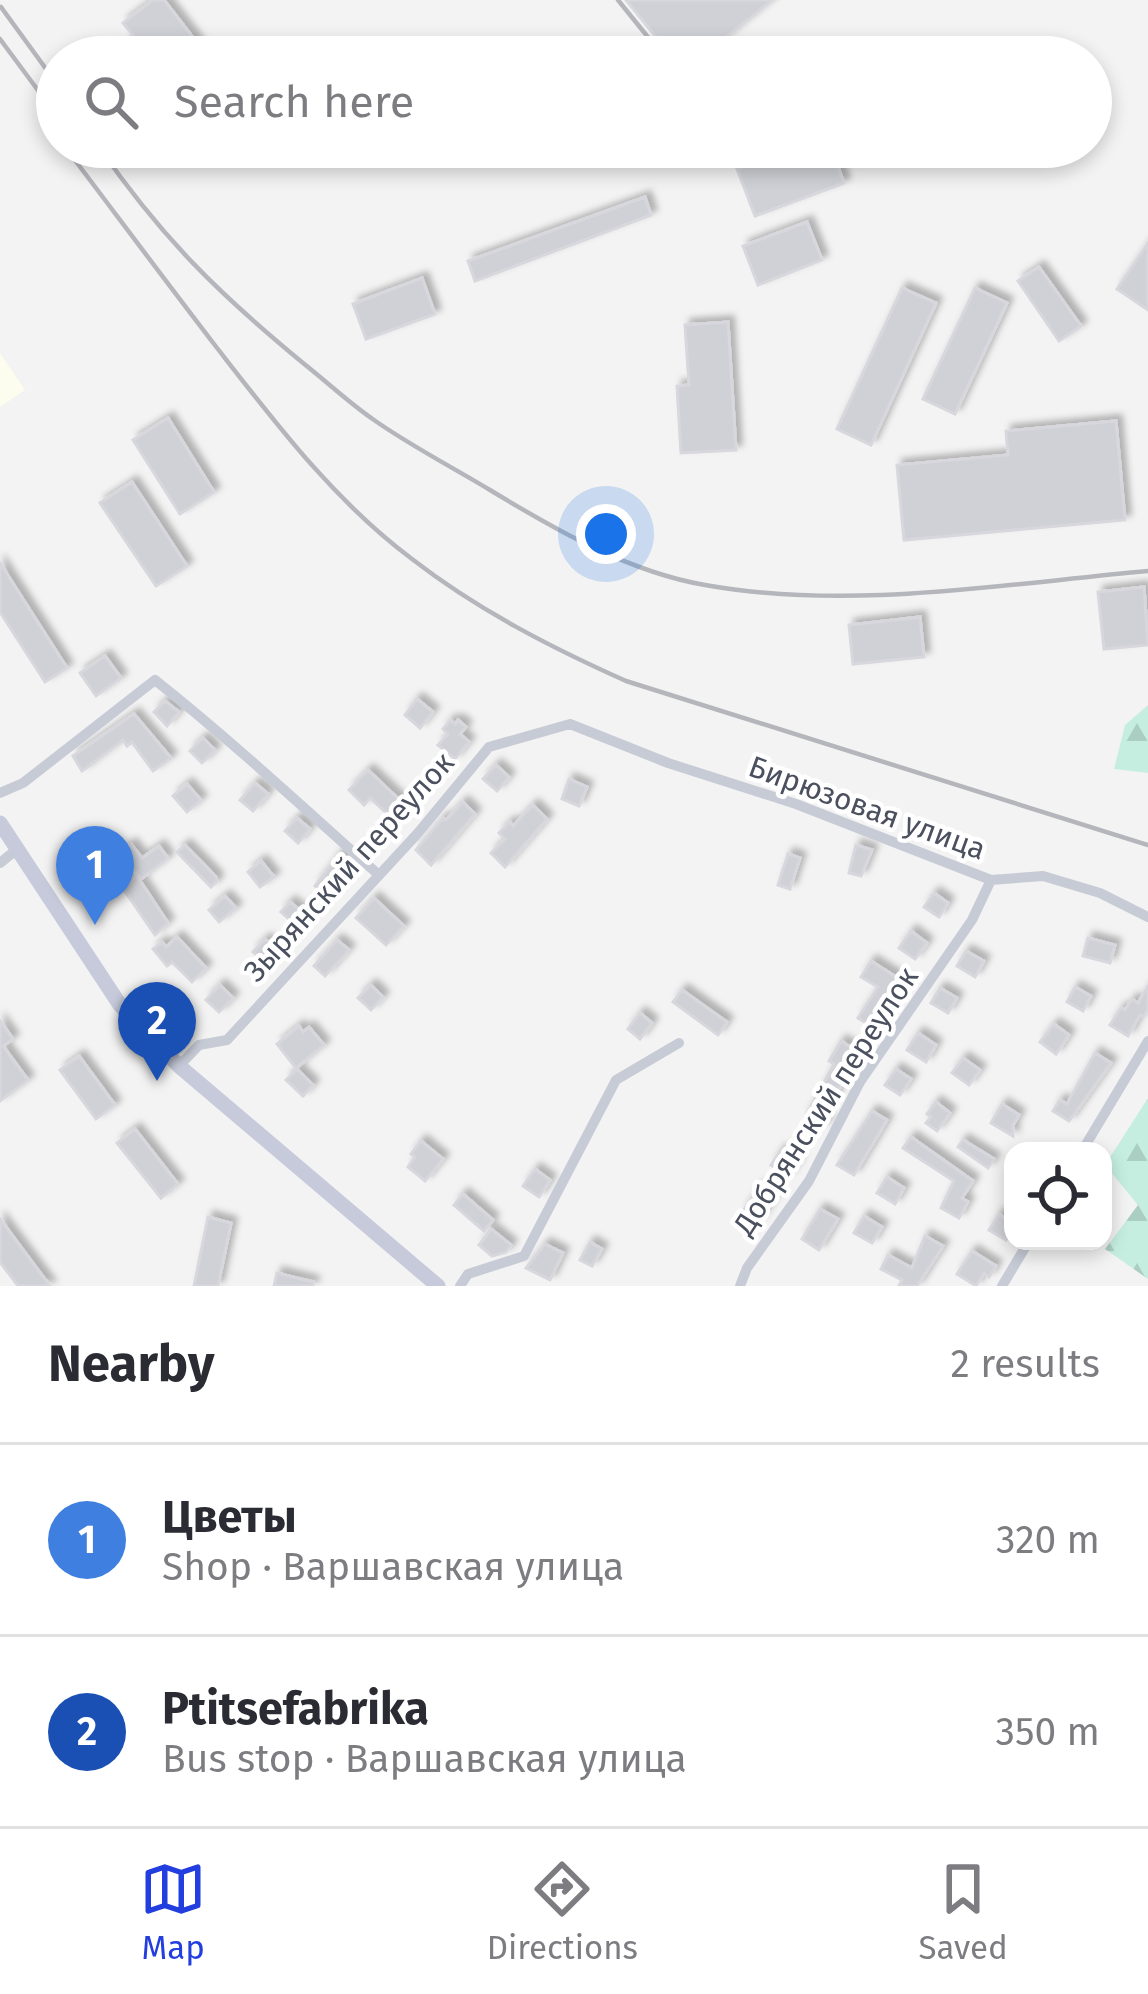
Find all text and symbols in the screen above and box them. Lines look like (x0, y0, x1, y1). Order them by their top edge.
search box (36, 36, 1112, 168)
icon: search (78, 69, 144, 135)
text: Search here (174, 75, 414, 129)
your location (576, 504, 636, 564)
street label: Зырянский переулок (237, 745, 462, 989)
street label: Бирюзовая улица (744, 748, 990, 868)
pin: 1 (56, 826, 134, 925)
street label: Добрянский переулок (725, 960, 926, 1242)
pin: 2 (118, 982, 196, 1081)
map controls (1004, 1142, 1112, 1250)
button: locate (1004, 1142, 1112, 1250)
text: Nearby (48, 1333, 214, 1395)
text: 2 results (951, 1341, 1100, 1387)
text: Цветы (162, 1490, 297, 1544)
text: 1 (78, 1517, 96, 1563)
text: 320 m (996, 1517, 1100, 1563)
text: Shop · Варшавская улица (162, 1544, 624, 1590)
text: Ptitsefabrika (162, 1682, 429, 1736)
text: 2 (77, 1709, 97, 1755)
text: 350 m (995, 1709, 1100, 1755)
text: Bus stop · Варшавская улица (162, 1736, 687, 1782)
tab: Map (140, 1856, 206, 1968)
tab: Directions (487, 1856, 638, 1968)
tab: Saved (918, 1856, 1008, 1968)

